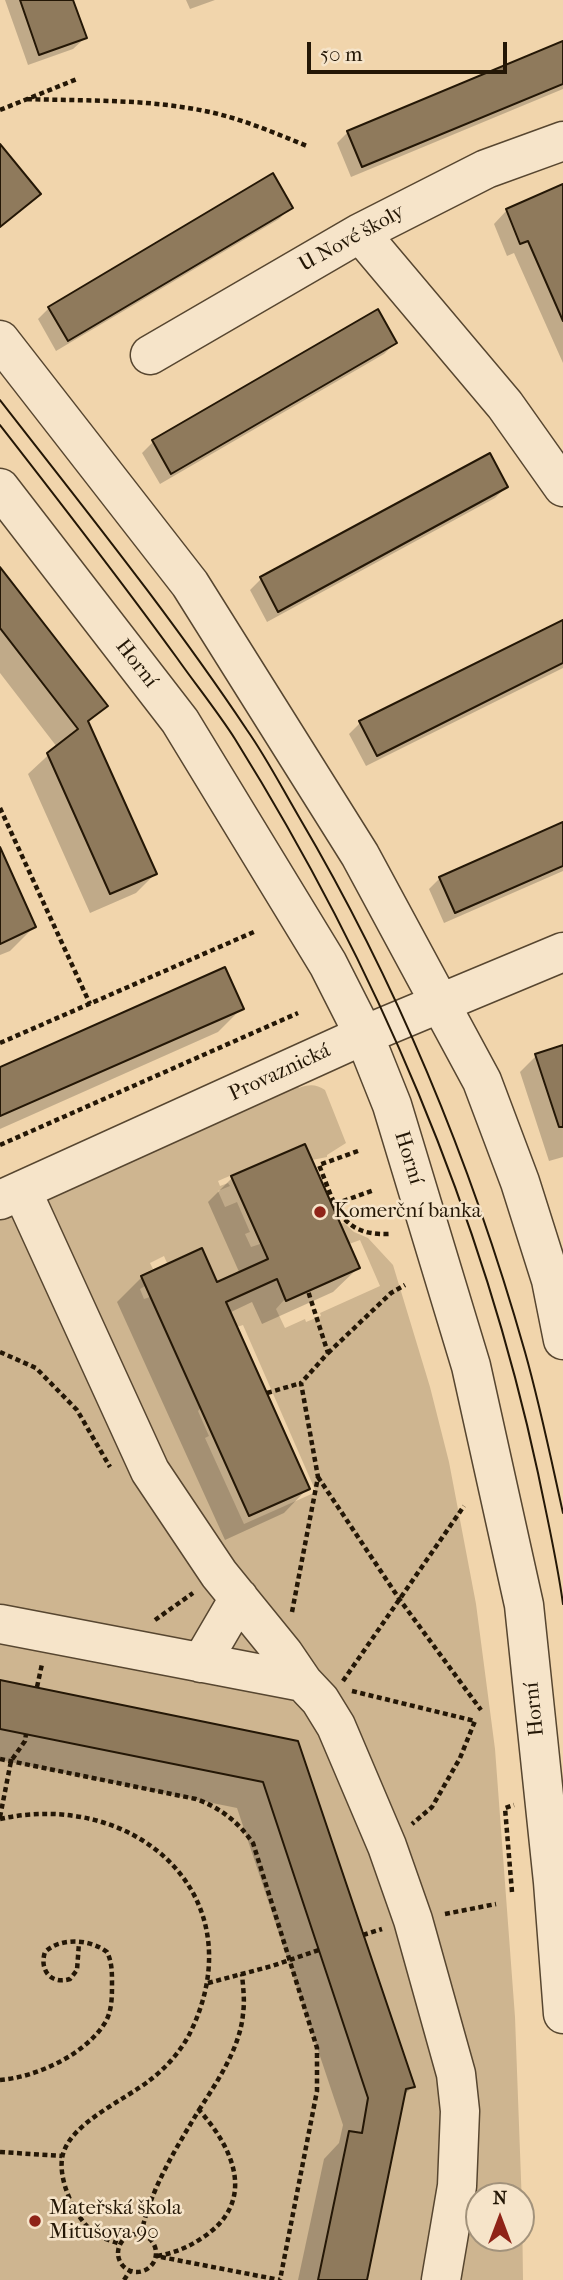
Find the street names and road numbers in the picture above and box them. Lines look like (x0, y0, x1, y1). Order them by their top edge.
street label: U Nové školy (295, 200, 409, 278)
street label: Horní (109, 635, 163, 693)
street label: Provaznická (225, 1039, 335, 1107)
street label: Horní (388, 1128, 428, 1188)
street label: Horní (520, 1681, 550, 1737)

